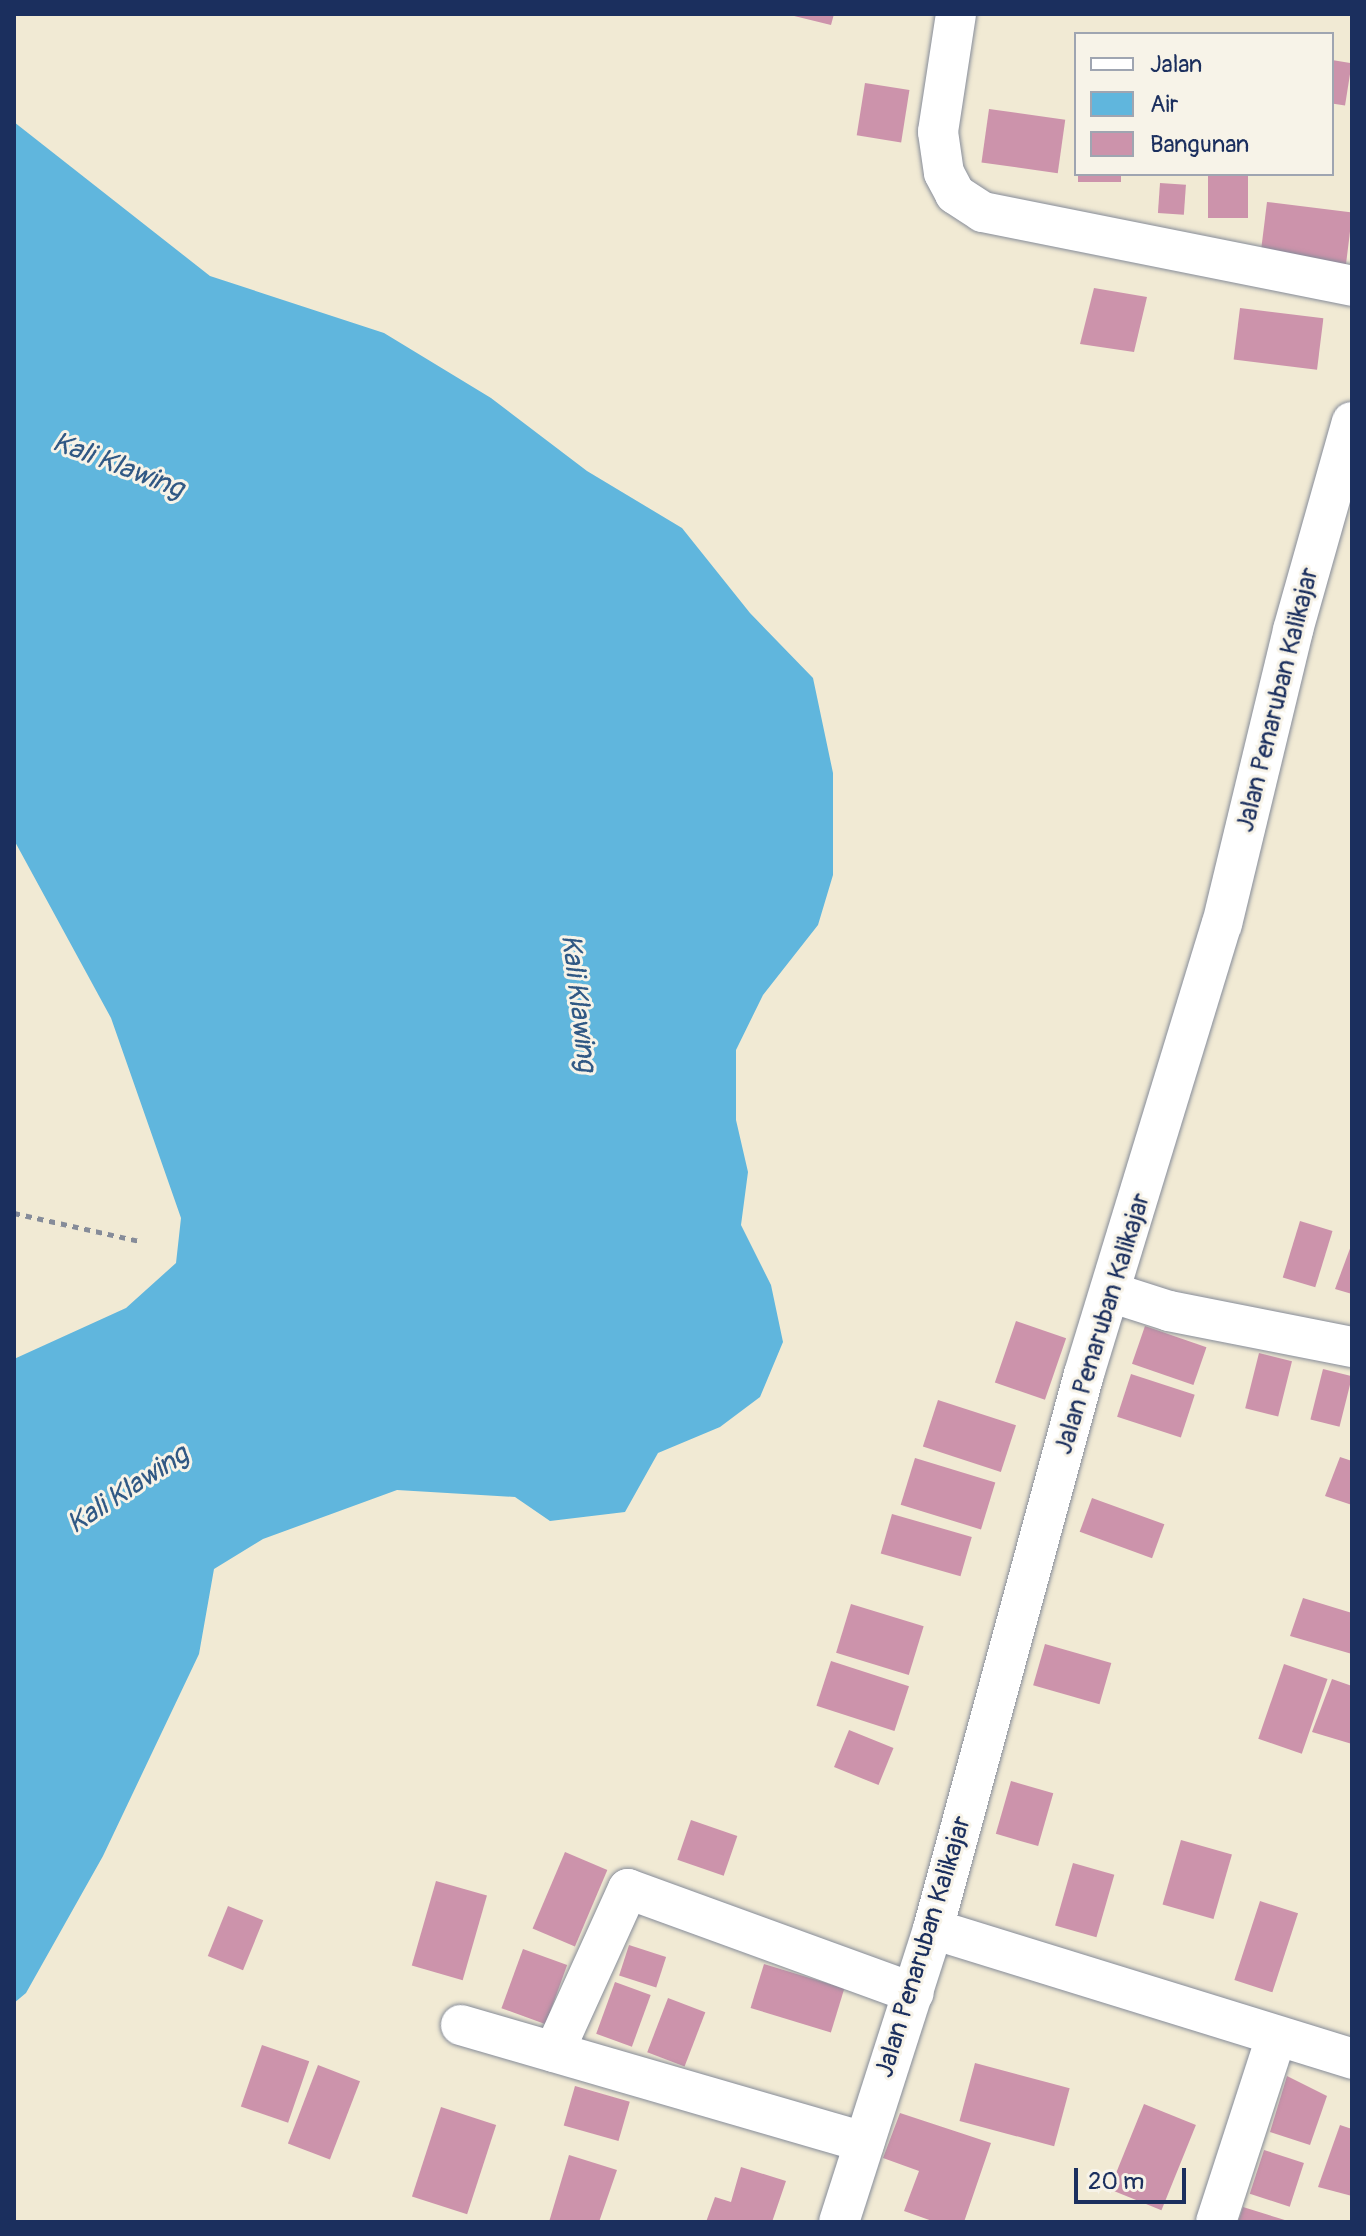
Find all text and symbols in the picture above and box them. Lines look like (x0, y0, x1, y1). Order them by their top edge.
legend (1074, 32, 1334, 176)
text: Jalan (1150, 50, 1202, 79)
text: Air (1150, 90, 1178, 119)
text: Bangunan (1150, 130, 1249, 159)
water label: Kali Klawing (48, 426, 188, 506)
street label: Jalan Penaruban Kalikajar (1230, 564, 1326, 836)
water label: Kali Klawing (553, 933, 603, 1073)
street label: Jalan Penaruban Kalikajar (1048, 1190, 1158, 1458)
water label: Kali Klawing (61, 1438, 195, 1542)
street label: Jalan Penaruban Kalikajar (869, 1813, 979, 2081)
scale bar (1078, 2152, 1190, 2202)
text: 20 m (1088, 2167, 1144, 2196)

